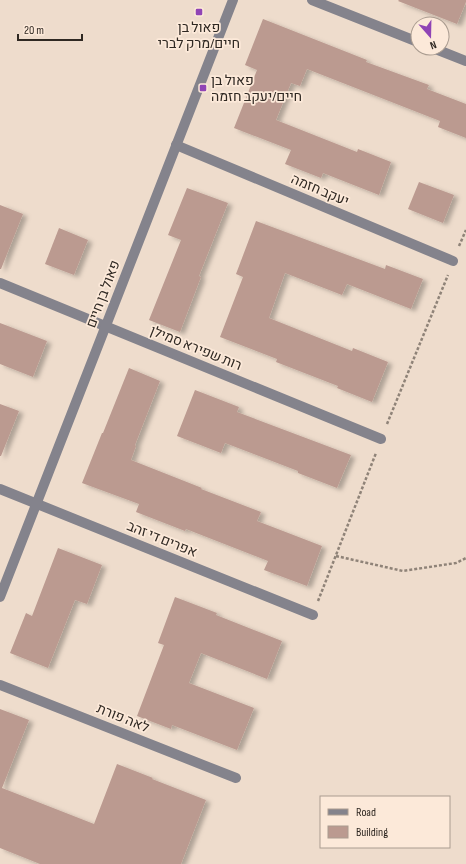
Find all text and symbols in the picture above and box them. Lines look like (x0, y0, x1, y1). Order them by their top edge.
marker: פאול בן חיים/מרק לברי (194, 7, 204, 17)
scale bar (18, 16, 82, 42)
north arrow (410, 16, 450, 56)
place label: פאול בן חיים/מרק לברי (158, 19, 240, 52)
text: 20 m (24, 23, 44, 38)
text: N (428, 38, 438, 52)
place label: פאול בן חיים/יעקב חזמה (211, 72, 302, 105)
marker: פאול בן חיים/יעקב חזמה (198, 83, 208, 93)
street label: יעקב חזמה (289, 170, 351, 210)
street label: פאול בן חיים (82, 258, 124, 330)
street label: רות שפירא סמילן (148, 322, 244, 374)
street label: אפרים די זהב (124, 517, 200, 561)
street label: לאה פורת (94, 700, 152, 736)
legend (320, 796, 450, 848)
text: Road (356, 805, 376, 820)
text: Building (356, 825, 388, 840)

